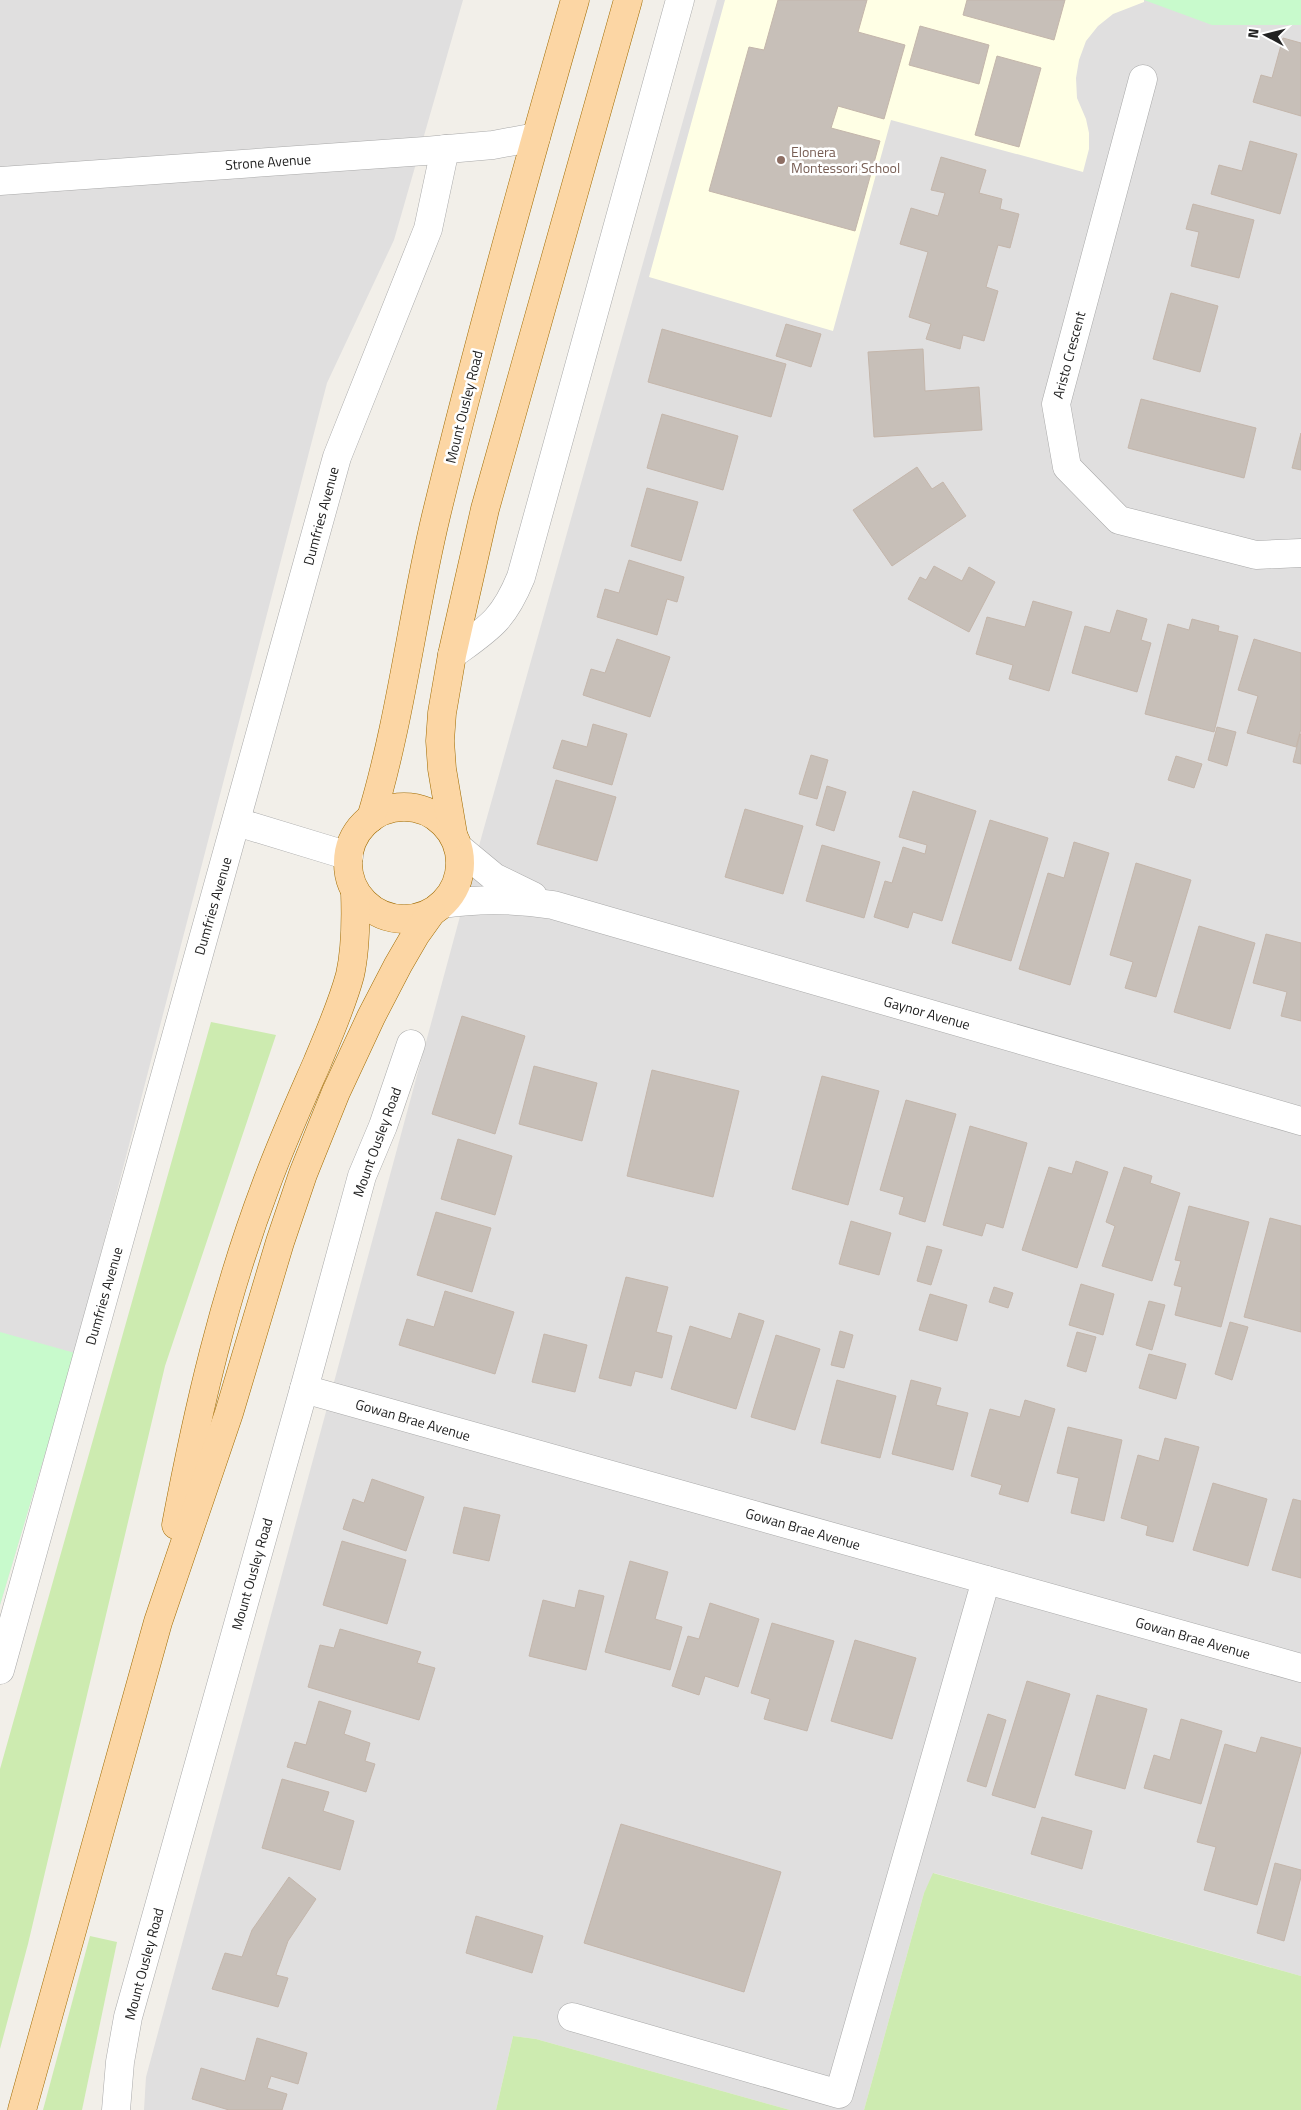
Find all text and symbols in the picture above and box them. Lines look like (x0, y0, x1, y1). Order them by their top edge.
north arrow (1241, 10, 1291, 60)
text: N (1242, 27, 1264, 39)
place label: Elonera Montessori School (791, 141, 900, 178)
street label: Strone Avenue (224, 148, 312, 175)
marker: Elonera Montessori School (775, 154, 787, 166)
street label: Aristo Crescent (1047, 309, 1090, 401)
street label: Mount Ousley Road (439, 348, 488, 465)
street label: Dumfries Avenue (297, 464, 344, 567)
street label: Dumfries Avenue (188, 854, 237, 957)
street label: Gaynor Avenue (881, 990, 973, 1035)
street label: Mount Ousley Road (347, 1084, 406, 1200)
street label: Dumfries Avenue (79, 1244, 128, 1347)
street label: Gowan Brae Avenue (353, 1393, 473, 1446)
street label: Gowan Brae Avenue (743, 1502, 863, 1555)
street label: Mount Ousley Road (226, 1515, 278, 1632)
street label: Gowan Brae Avenue (1133, 1611, 1253, 1664)
street label: Mount Ousley Road (118, 1905, 169, 2022)

